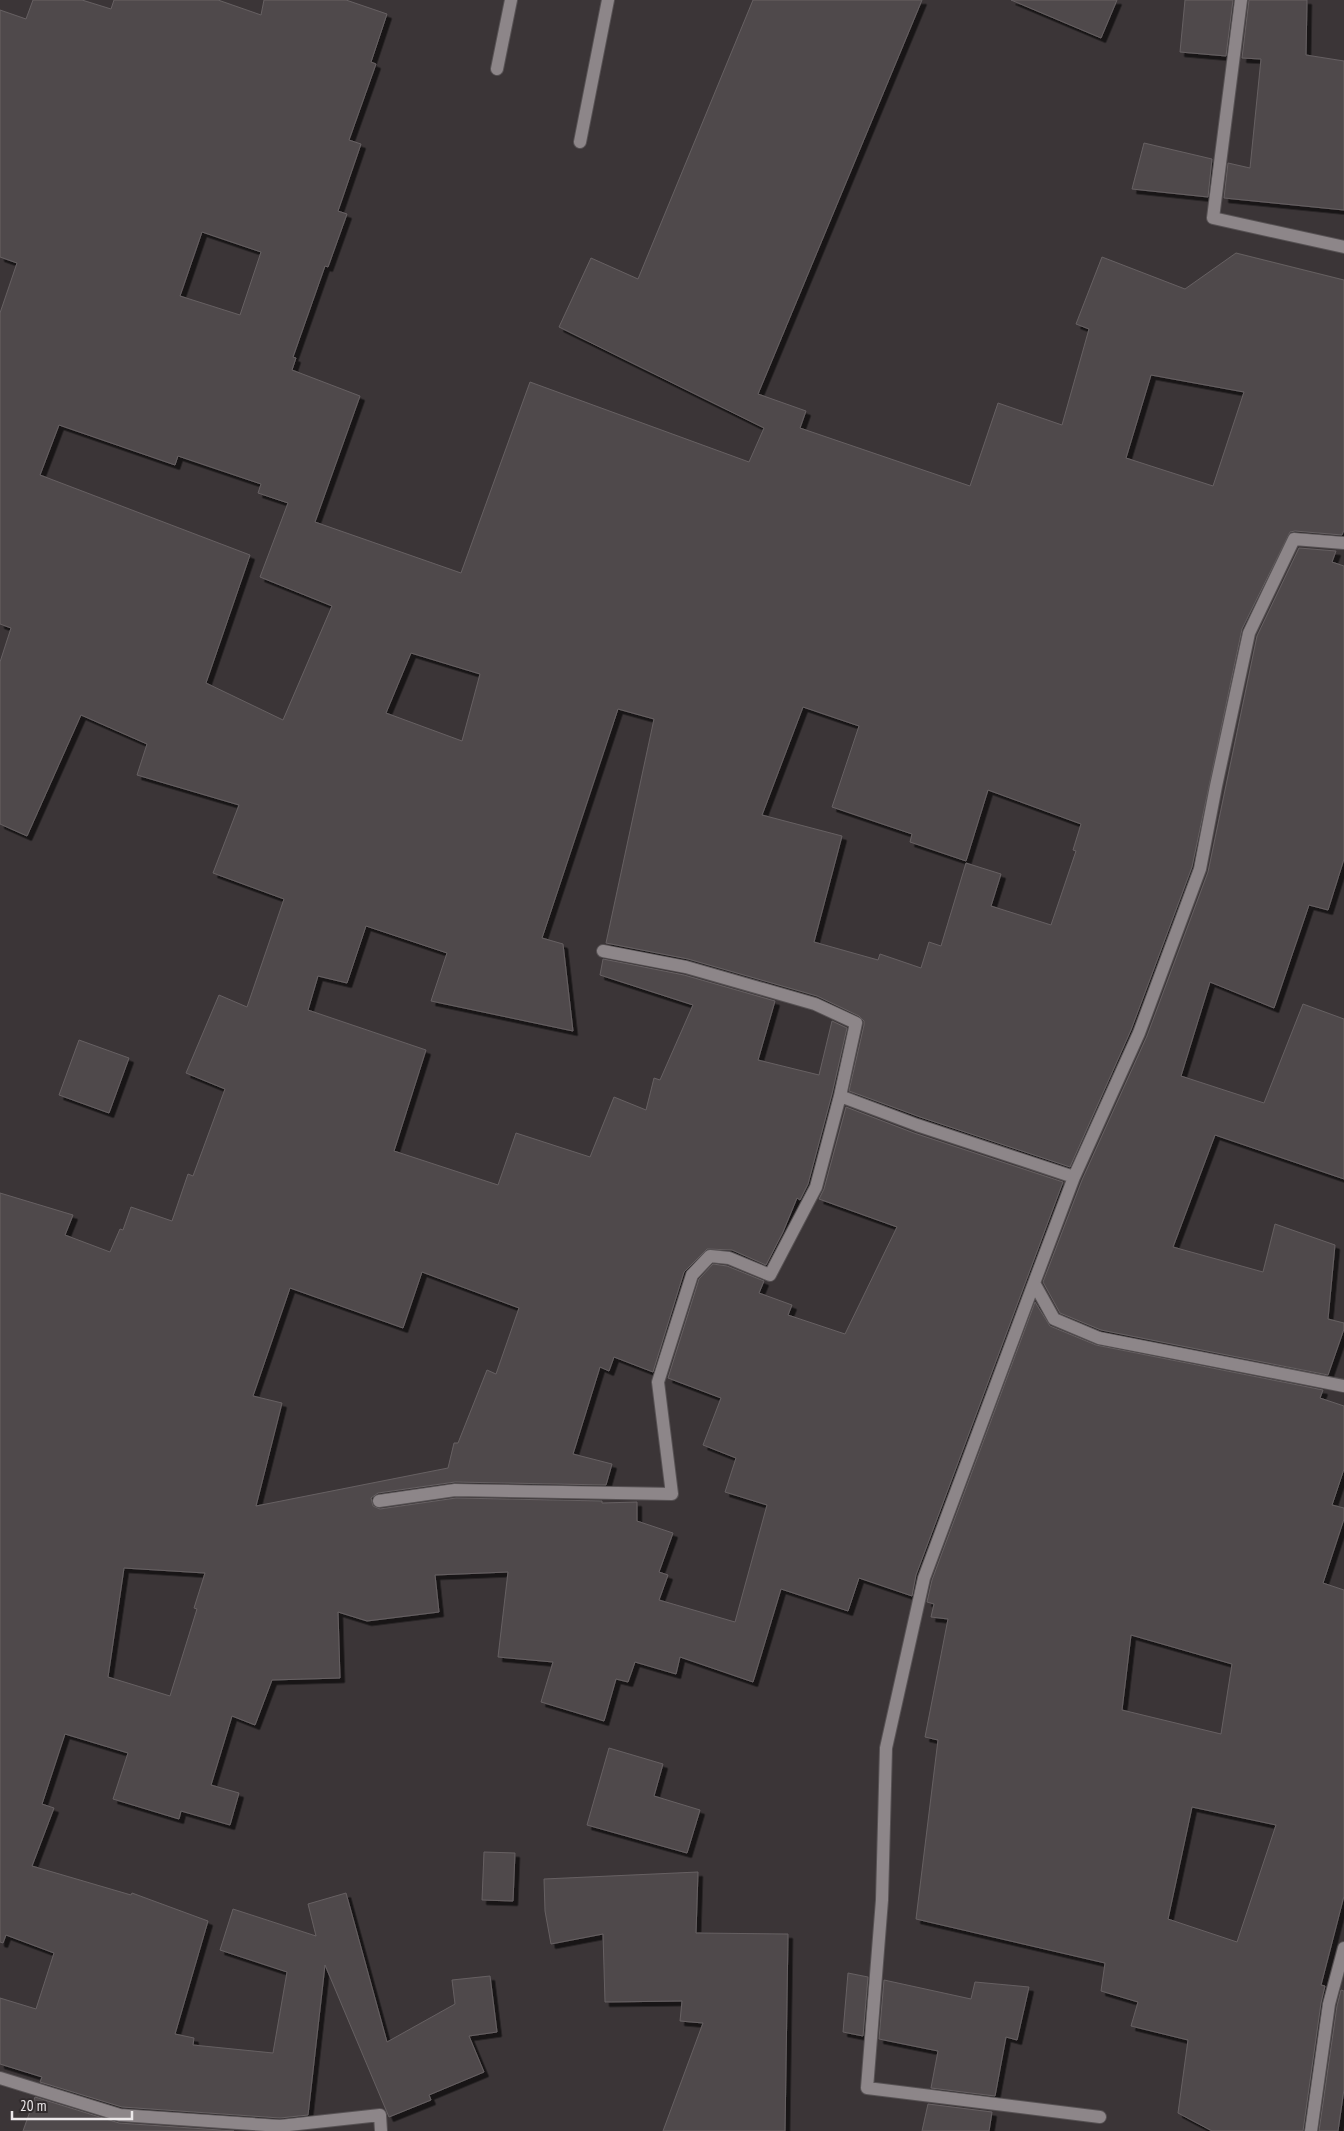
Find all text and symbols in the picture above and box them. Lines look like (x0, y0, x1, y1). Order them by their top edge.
scale bar (12, 2088, 132, 2120)
text: 20 m (20, 2096, 46, 2115)

